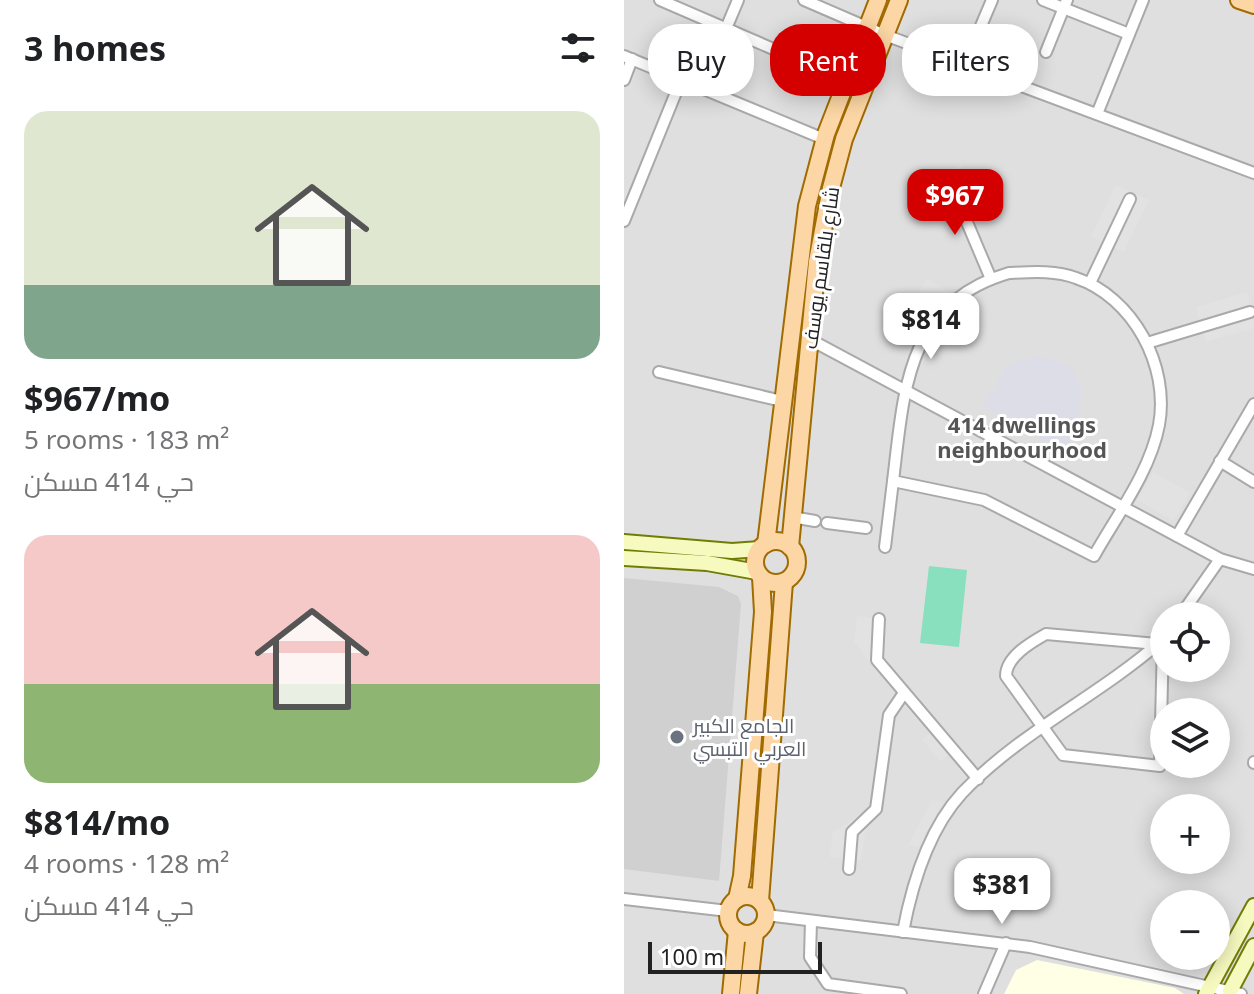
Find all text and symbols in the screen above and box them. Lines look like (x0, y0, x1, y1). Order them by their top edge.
chip: Buy (648, 24, 754, 96)
chip: Rent (770, 24, 886, 96)
chip: Filters (902, 24, 1038, 96)
text: 3 homes (24, 25, 166, 71)
icon: filters (556, 26, 600, 70)
icon: home (240, 163, 384, 307)
pin: $967 (908, 169, 1002, 237)
text: $967 (925, 177, 985, 213)
street label: شارع بلقاسم يوسف (796, 185, 846, 351)
pin: $814 (884, 293, 978, 361)
text: $814 (901, 301, 961, 337)
text: $967/mo (24, 375, 170, 421)
district label: 414 dwellings neighbourhood (937, 409, 1107, 464)
text: 5 rooms · 183 m² (24, 421, 229, 457)
text: حي 414 مسكن (24, 463, 194, 499)
icon: home (240, 587, 384, 731)
map controls (1150, 602, 1230, 970)
button: locate (1150, 602, 1230, 682)
button: layers (1150, 698, 1230, 778)
place label: الجامع الكبير العربي التبسي (692, 712, 806, 765)
marker: الجامع الكبير العربي التبسي (668, 728, 686, 746)
button: + (1150, 794, 1230, 874)
text: $814/mo (24, 799, 170, 845)
text: 4 rooms · 128 m² (24, 845, 229, 881)
pin: $381 (955, 858, 1049, 926)
text: $381 (972, 866, 1032, 902)
text: حي 414 مسكن (24, 887, 194, 923)
button: − (1150, 890, 1230, 970)
scale bar (648, 938, 822, 974)
text: 100 m (660, 941, 724, 971)

